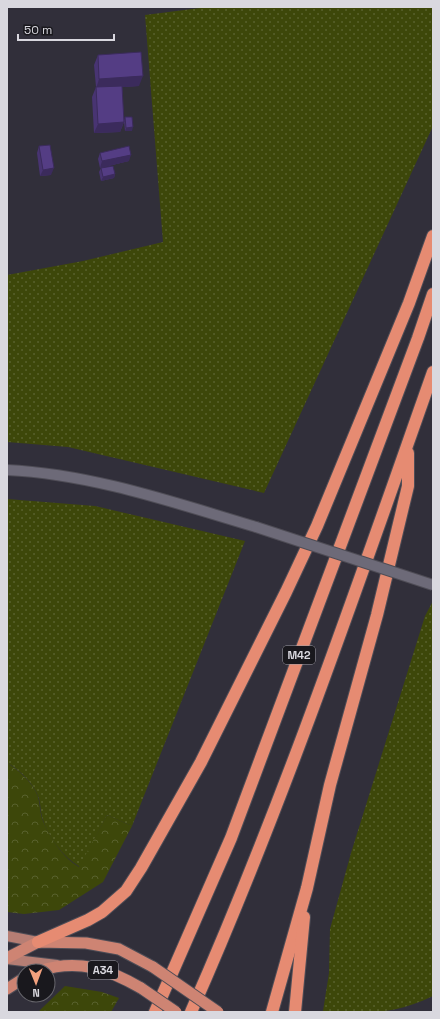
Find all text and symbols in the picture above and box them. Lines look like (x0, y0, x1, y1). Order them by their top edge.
scale bar (18, 16, 114, 42)
text: 50 m (24, 22, 52, 38)
road number: M42 (283, 646, 315, 664)
road number: A34 (88, 961, 118, 979)
north arrow (16, 963, 56, 1003)
text: N (32, 986, 40, 1000)

